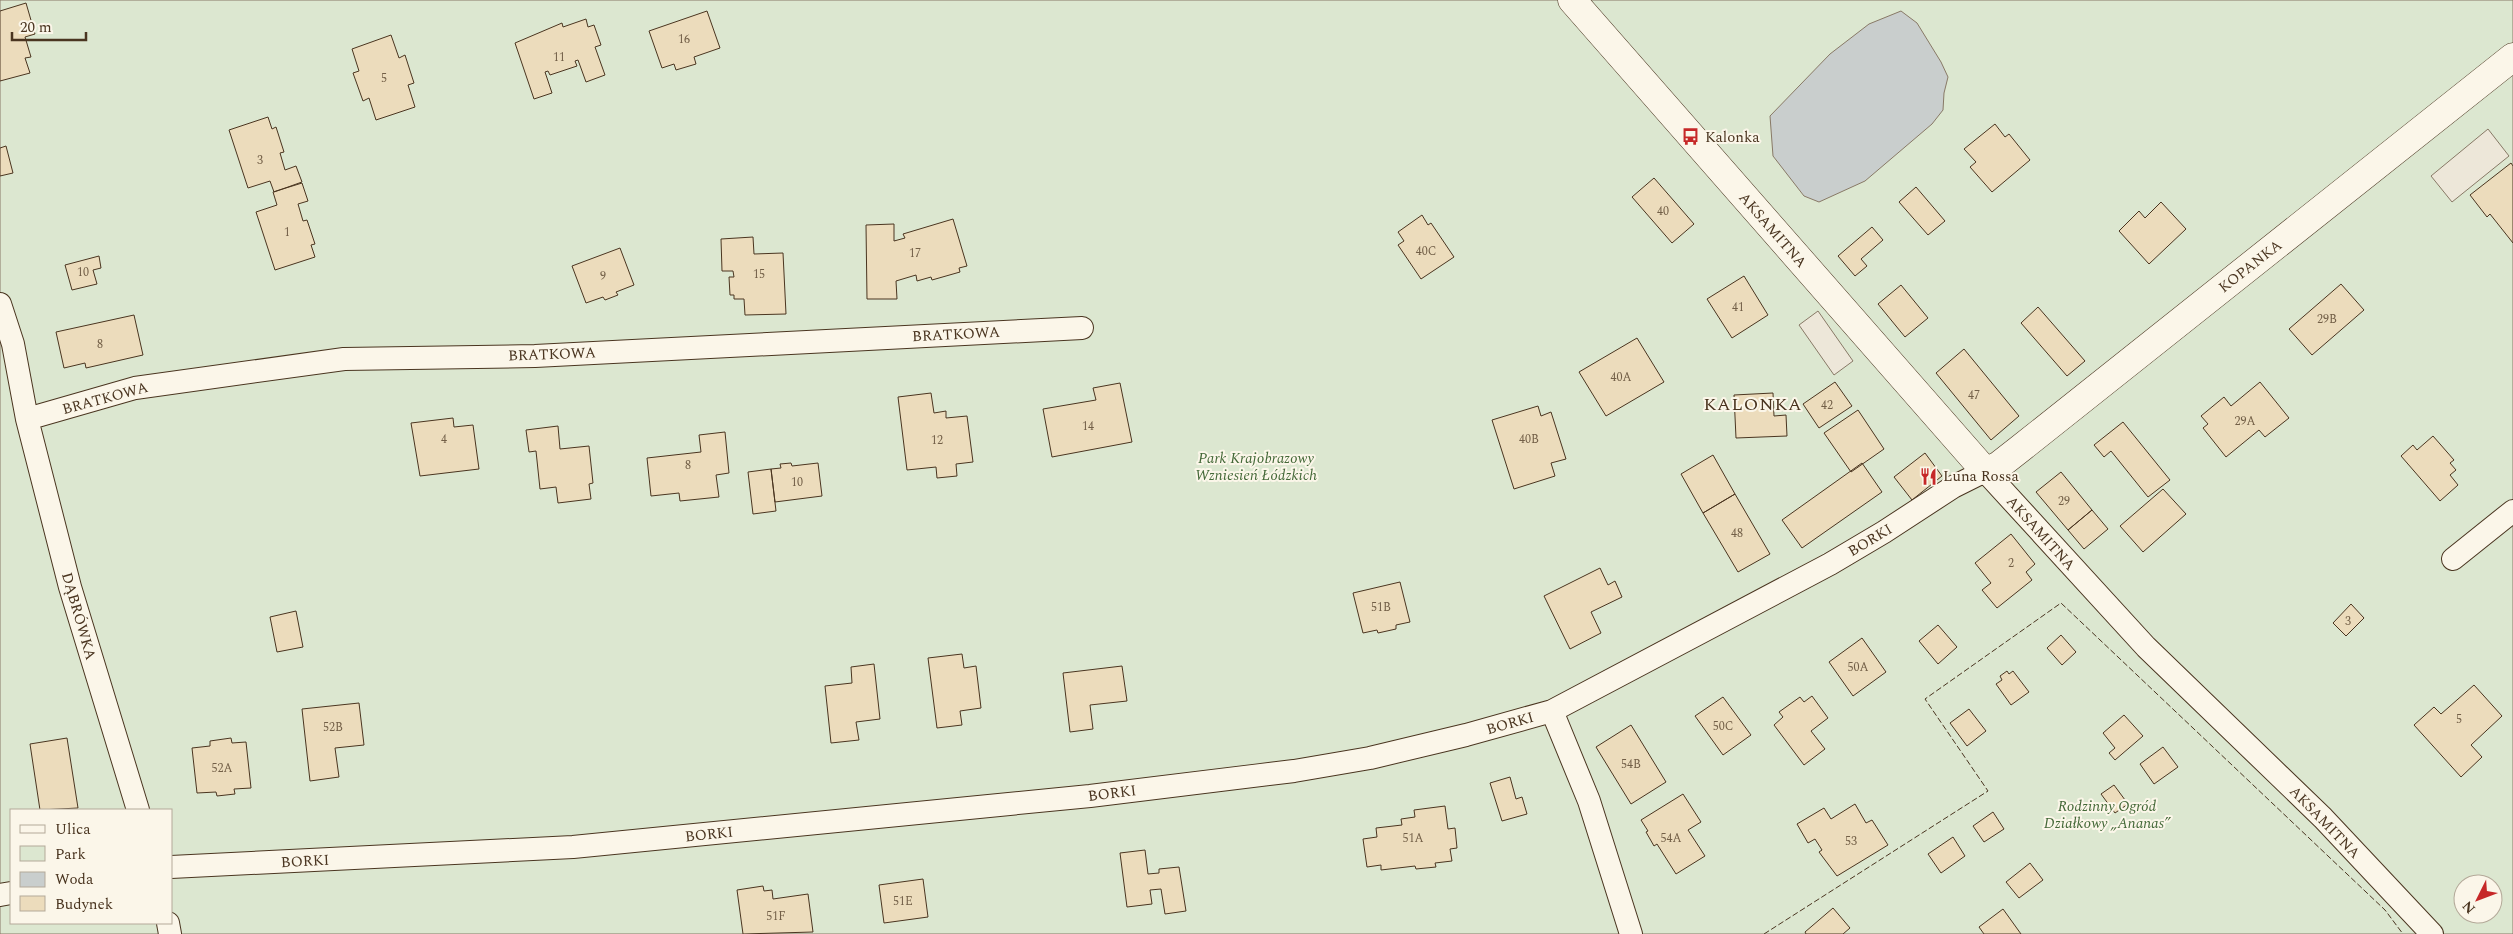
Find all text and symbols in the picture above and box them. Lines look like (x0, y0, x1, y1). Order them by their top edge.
scale bar (12, 10, 86, 42)
text: 20 m (20, 16, 52, 39)
house number: 16 (678, 30, 690, 49)
house number: 11 (553, 48, 565, 67)
house number: 5 (381, 69, 387, 88)
place label: Kalonka (1705, 126, 1760, 149)
bus stop icon: Kalonka (1681, 127, 1701, 147)
house number: 3 (257, 151, 263, 170)
street label: AKSAMITNA (1733, 187, 1812, 273)
house number: 40 (1657, 202, 1669, 221)
house number: 1 (284, 223, 290, 242)
street label: KOPANKA (2214, 234, 2287, 299)
house number: 40C (1416, 242, 1436, 261)
house number: 17 (909, 244, 921, 263)
house number: 10 (77, 263, 89, 282)
house number: 15 (753, 265, 765, 284)
house number: 9 (600, 267, 606, 286)
house number: 41 (1732, 298, 1744, 317)
house number: 29B (2317, 310, 2337, 329)
street label: BRATKOWA (911, 321, 1001, 348)
house number: 8 (97, 335, 103, 354)
street label: BRATKOWA (508, 341, 596, 368)
house number: 40A (1610, 368, 1632, 387)
street label: BRATKOWA (60, 376, 151, 421)
house number: 47 (1968, 386, 1980, 405)
district label: KALONKA (1704, 391, 1802, 418)
house number: 42 (1821, 396, 1833, 415)
house number: 29A (2234, 412, 2256, 431)
house number: 14 (1082, 417, 1094, 436)
house number: 4 (441, 430, 447, 449)
house number: 40B (1519, 430, 1539, 449)
house number: 12 (931, 431, 943, 450)
park label: Park Krajobrazowy Wzniesień Łódzkich (1195, 447, 1317, 487)
house number: 8 (685, 456, 691, 475)
place label: Luna Rossa (1943, 465, 2019, 488)
restaurant icon: Luna Rossa (1919, 466, 1939, 486)
house number: 10 (791, 473, 803, 492)
street label: AKSAMITNA (2001, 491, 2081, 576)
house number: 29 (2058, 492, 2070, 511)
street label: BORKI (1844, 518, 1897, 563)
house number: 48 (1731, 524, 1743, 543)
house number: 2 (2008, 554, 2014, 573)
street label: DĄBRÓWKA (55, 570, 102, 663)
house number: 51B (1371, 598, 1391, 617)
house number: 3 (2345, 612, 2351, 631)
house number: 50A (1847, 658, 1869, 677)
street label: BORKI (1484, 706, 1537, 741)
house number: 5 (2456, 710, 2462, 729)
house number: 50C (1713, 717, 1733, 736)
house number: 52B (323, 718, 343, 737)
house number: 54B (1621, 755, 1641, 774)
house number: 52A (211, 759, 233, 778)
street label: BORKI (1087, 779, 1138, 808)
street label: AKSAMITNA (2284, 781, 2366, 864)
park label: Rodzinny Ogród Działkowy „Ananas” (2044, 795, 2171, 835)
legend (10, 809, 172, 924)
text: Ulica (55, 818, 91, 841)
street label: BORKI (684, 821, 734, 848)
house number: 51A (1402, 829, 1424, 848)
house number: 54A (1660, 829, 1682, 848)
house number: 53 (1845, 832, 1857, 851)
text: Park (55, 843, 86, 866)
street label: BORKI (280, 849, 330, 874)
text: Woda (55, 868, 94, 891)
north arrow (2453, 874, 2503, 924)
house number: 51E (893, 892, 913, 911)
text: Budynek (55, 893, 113, 916)
text: N (2457, 896, 2480, 919)
house number: 51F (766, 907, 786, 926)

